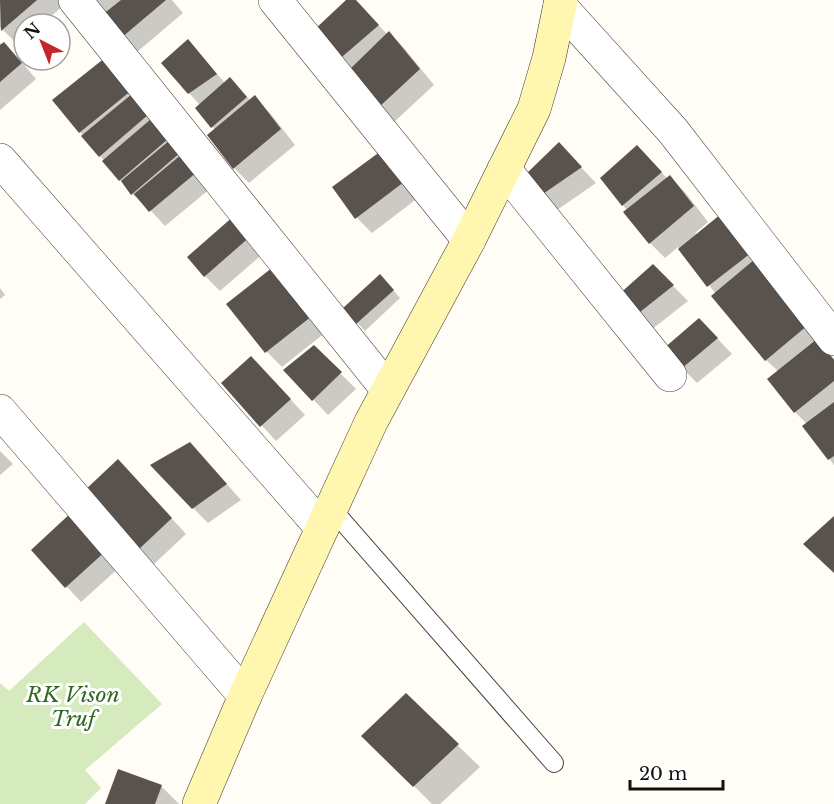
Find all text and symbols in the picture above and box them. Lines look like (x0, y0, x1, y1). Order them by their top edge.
north arrow (12, 12, 72, 72)
text: N (20, 18, 44, 43)
park label: RK Vison Truf (25, 682, 120, 732)
scale bar (630, 753, 723, 791)
text: 20 m (639, 763, 687, 785)

